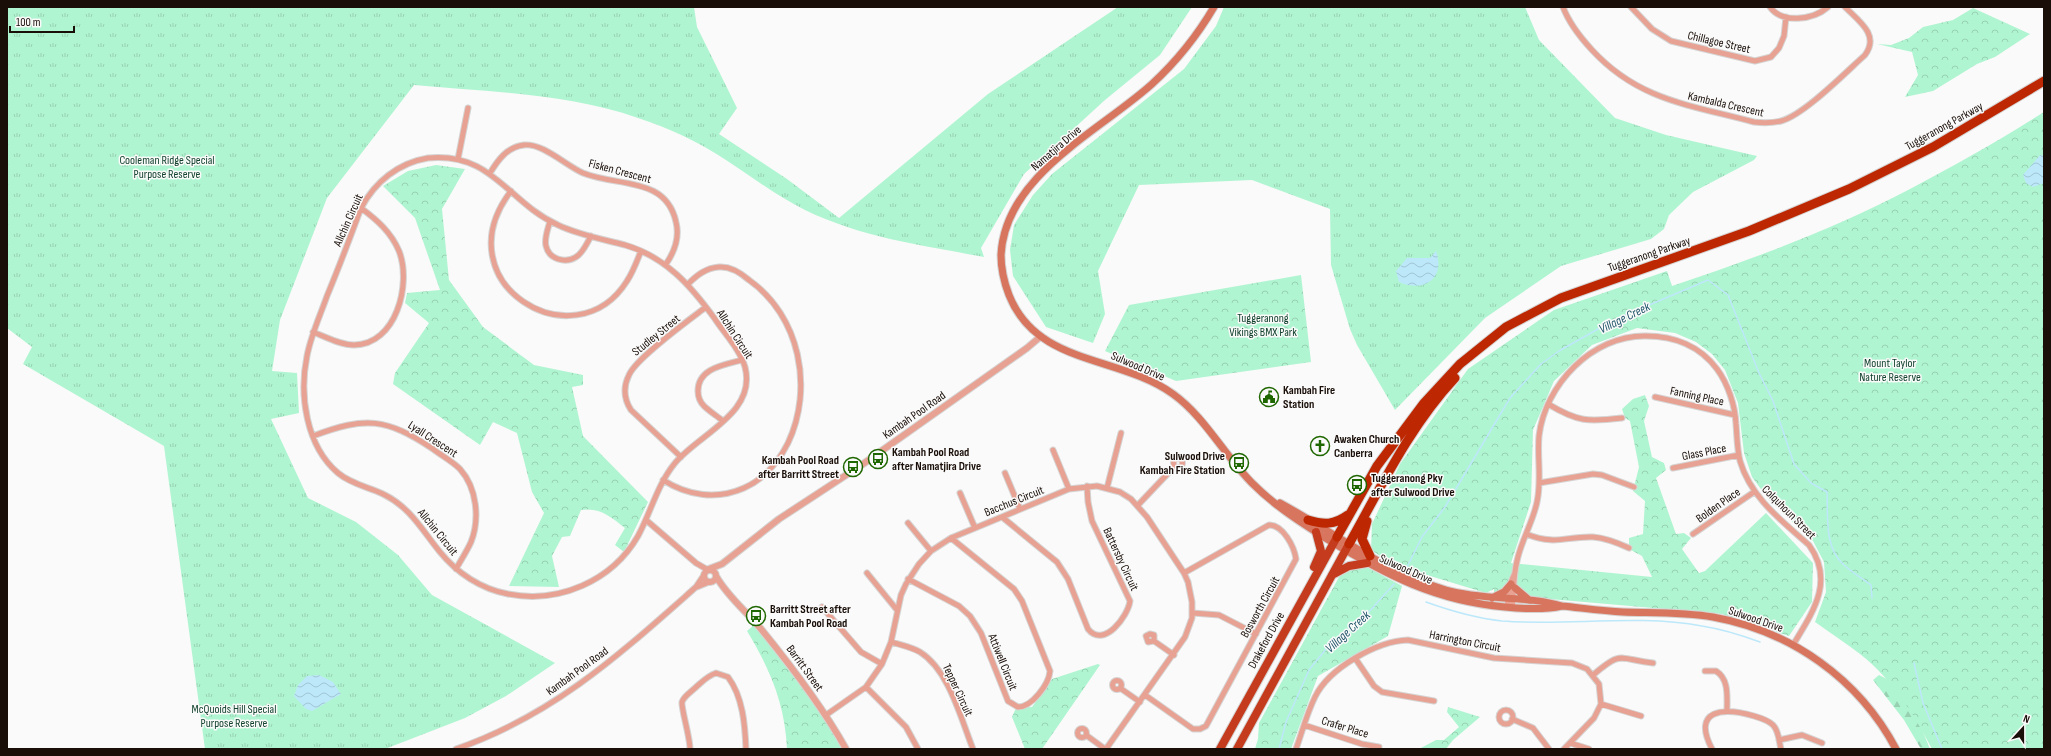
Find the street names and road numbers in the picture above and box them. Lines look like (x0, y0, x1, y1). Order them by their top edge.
street label: Chillagoe Street (1686, 28, 1752, 57)
street label: Kambalda Crescent (1686, 88, 1766, 121)
street label: Tuggeranong Parkway (1903, 99, 1986, 154)
street label: Namatjira Drive (1028, 122, 1085, 174)
street label: Fisken Crescent (587, 156, 653, 187)
street label: Allchin Circuit (330, 191, 367, 250)
street label: Tuggeranong Parkway (1606, 233, 1693, 276)
street label: Allchin Circuit (713, 306, 756, 362)
street label: Studley Street (629, 311, 684, 359)
street label: Sulwood Drive (1109, 348, 1167, 385)
street label: Fanning Place (1669, 383, 1725, 410)
street label: Kambah Pool Road (880, 388, 949, 443)
street label: Lyall Crescent (405, 418, 461, 461)
street label: Glass Place (1681, 441, 1728, 464)
street label: Colquhoun Street (1758, 482, 1819, 543)
street label: Bacchus Circuit (982, 483, 1046, 520)
street label: Bolden Place (1693, 485, 1744, 526)
street label: Allchin Circuit (414, 505, 461, 559)
street label: Battersby Circuit (1099, 525, 1142, 594)
street label: Sulwood Drive (1377, 551, 1435, 588)
street label: Bosworth Circuit (1237, 574, 1284, 640)
street label: Sulwood Drive (1726, 603, 1785, 636)
street label: Drakeford Drive (1245, 609, 1288, 671)
street label: Harrington Circuit (1428, 627, 1502, 656)
street label: Attiwell Circuit (984, 631, 1021, 693)
street label: Barritt Street (783, 642, 827, 695)
street label: Kambah Pool Road (543, 644, 611, 699)
street label: Tepper Circuit (939, 662, 976, 719)
street label: Crafer Place (1319, 713, 1370, 742)

